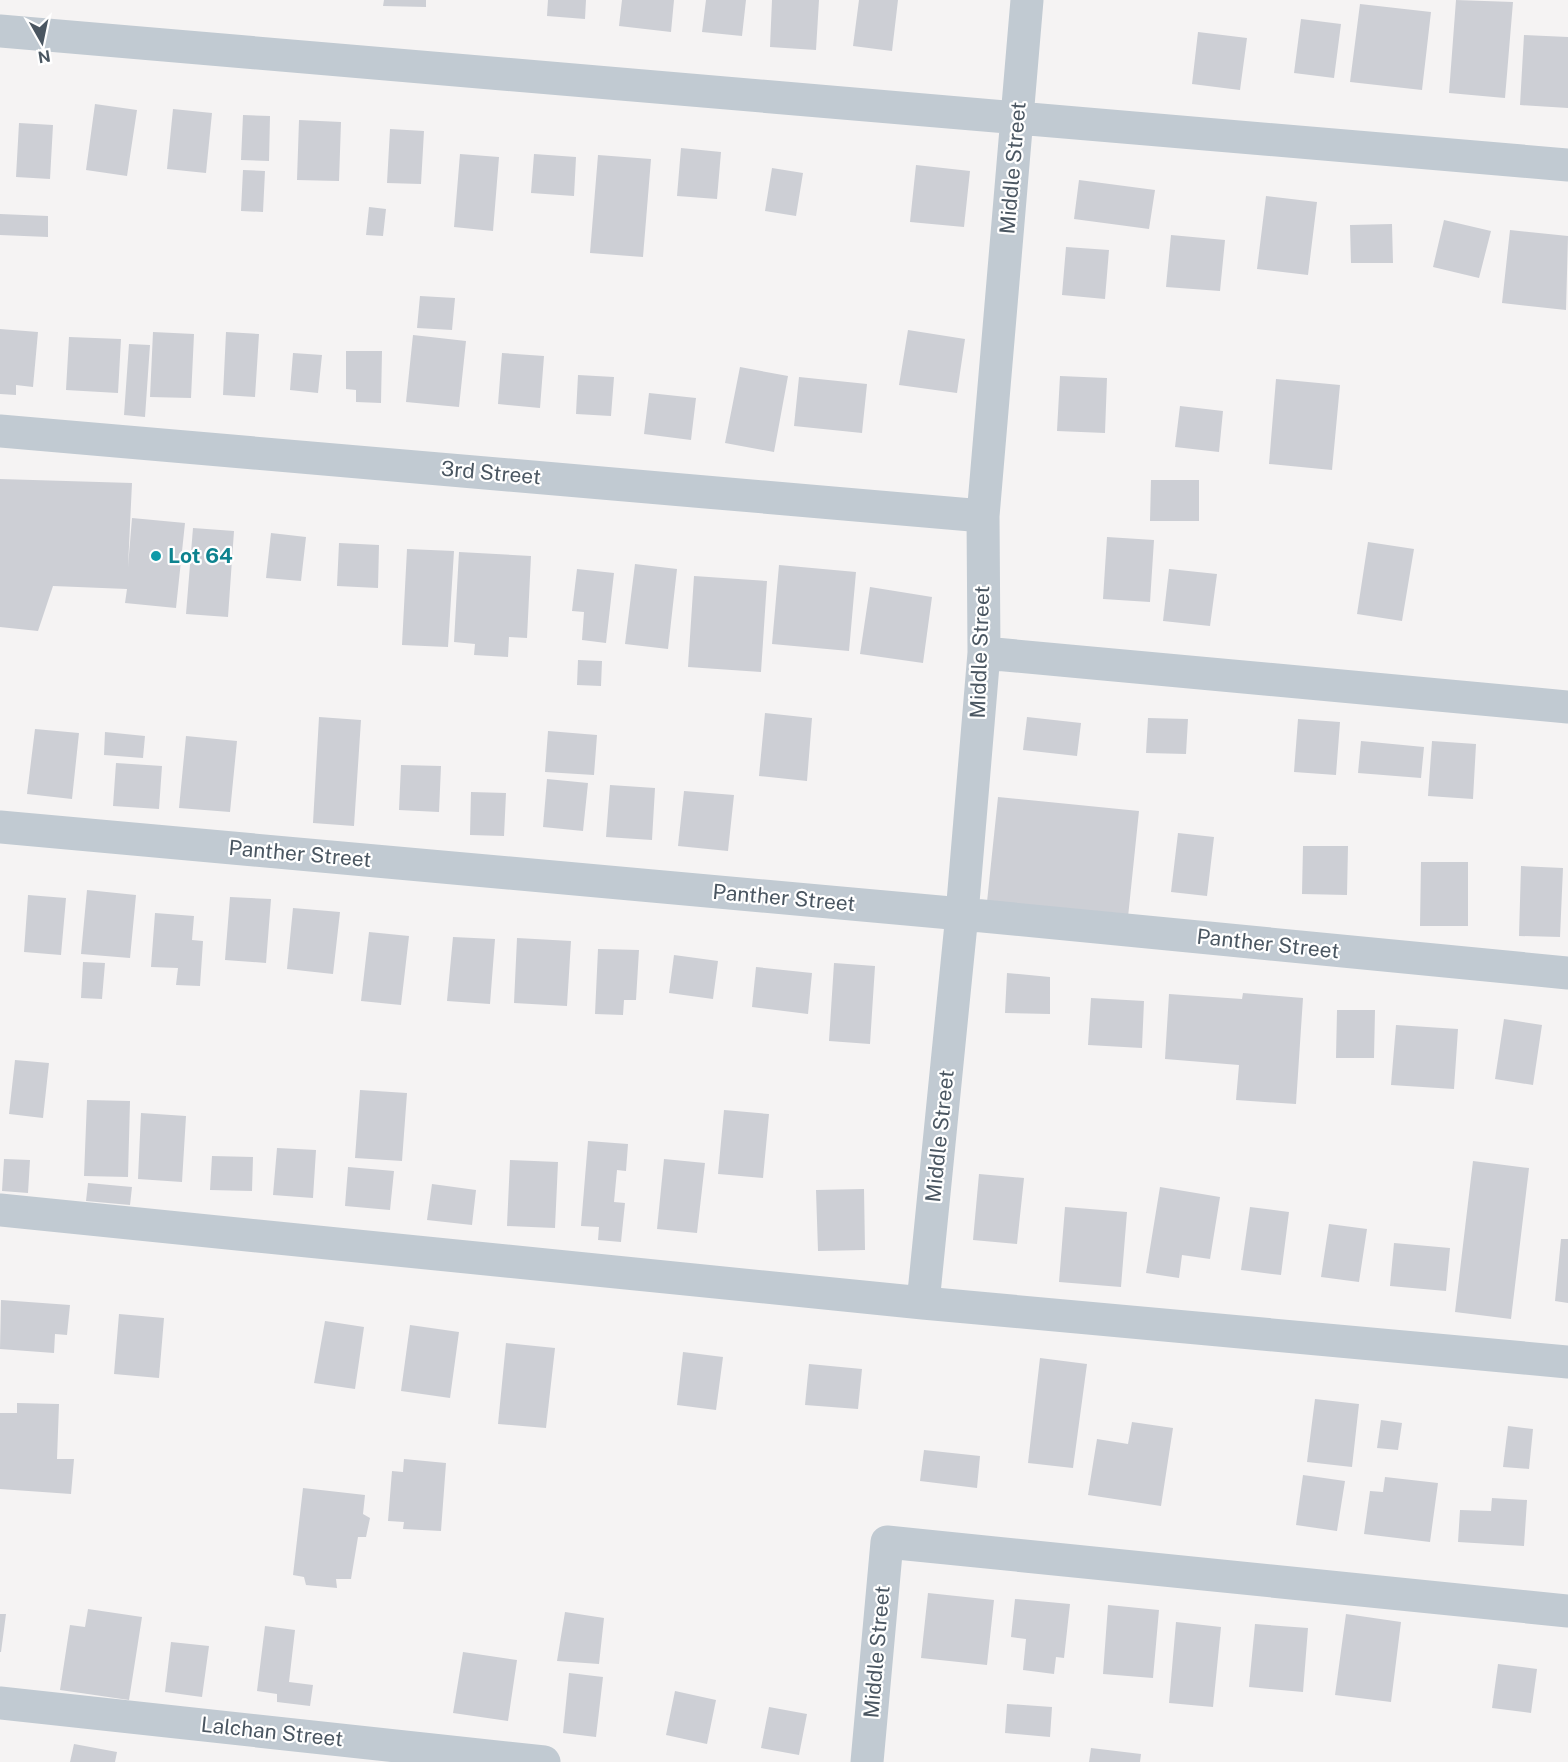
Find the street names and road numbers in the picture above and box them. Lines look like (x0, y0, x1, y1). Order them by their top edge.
street label: Middle Street (994, 101, 1031, 235)
street label: 3rd Street (440, 456, 542, 489)
street label: Middle Street (965, 585, 994, 719)
street label: Panther Street (228, 835, 373, 872)
street label: Panther Street (712, 879, 857, 916)
street label: Panther Street (1195, 924, 1341, 963)
street label: Middle Street (920, 1068, 959, 1203)
street label: Middle Street (858, 1585, 895, 1719)
street label: Lalchan Street (200, 1712, 344, 1751)

